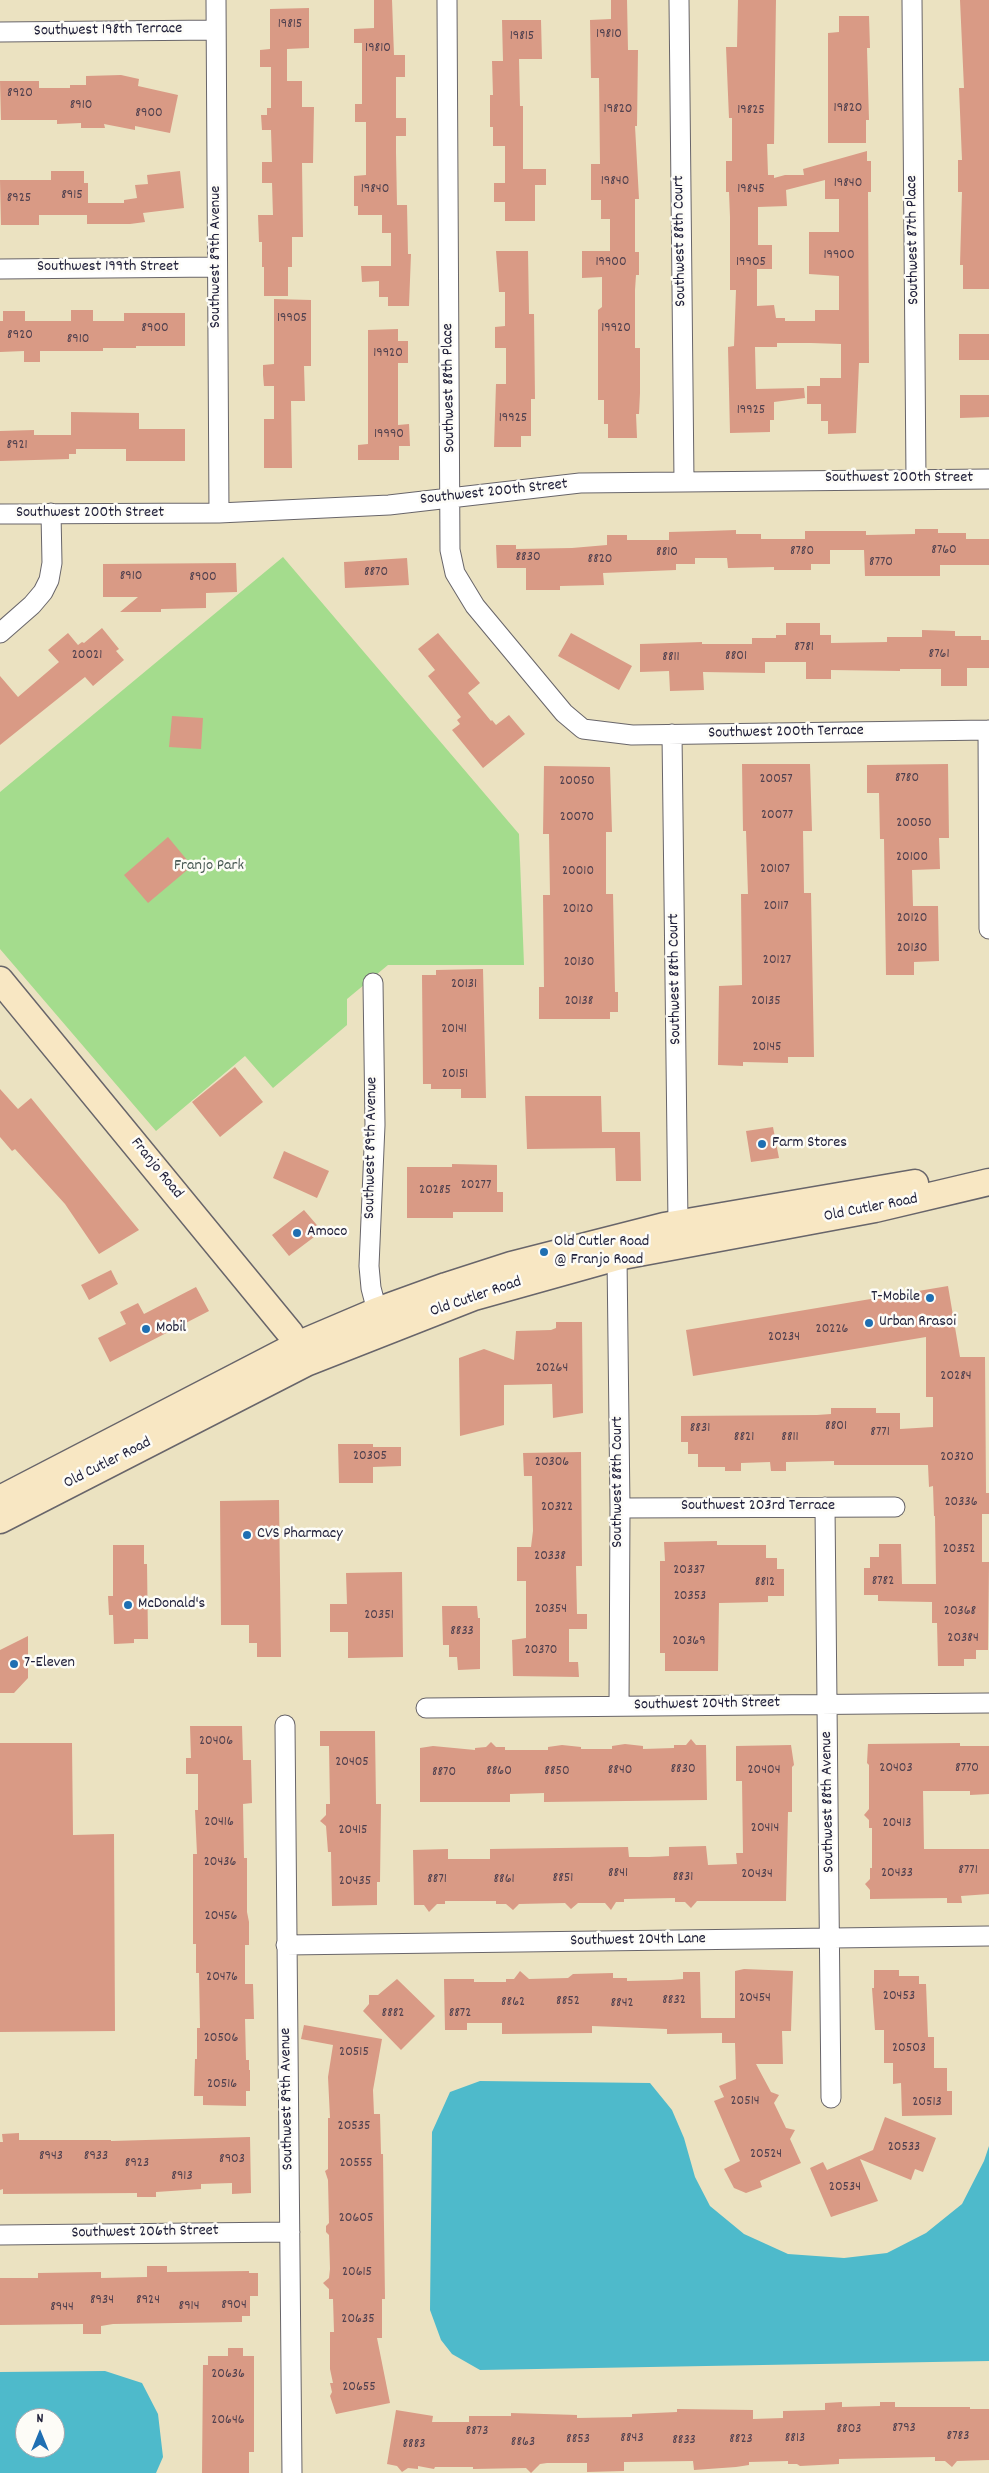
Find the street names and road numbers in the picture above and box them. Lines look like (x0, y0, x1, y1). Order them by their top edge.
street label: Southwest 198th Terrace (34, 20, 182, 42)
street label: Southwest 88th Court (670, 175, 692, 307)
street label: Southwest 87th Place (903, 175, 925, 305)
street label: Southwest 89th Avenue (207, 186, 227, 328)
street label: Southwest 199th Street (37, 258, 179, 278)
street label: Southwest 88th Place (439, 323, 461, 453)
street label: Southwest 200th Street (825, 469, 973, 489)
street label: Southwest 200th Street (419, 476, 569, 510)
street label: Southwest 200th Street (16, 504, 164, 524)
street label: Southwest 200th Terrace (708, 722, 864, 744)
street label: Southwest 88th Court (665, 913, 687, 1045)
street label: Southwest 89th Avenue (361, 1077, 383, 1219)
street label: Franjo Road (126, 1135, 186, 1203)
street label: Old Cutler Road (822, 1190, 920, 1228)
street label: Old Cutler Road (428, 1273, 524, 1323)
street label: Southwest 88th Court (609, 1416, 629, 1548)
street label: Old Cutler Road (61, 1434, 155, 1494)
street label: Southwest 203rd Terrace (681, 1497, 835, 1517)
street label: Southwest 204th Street (634, 1694, 780, 1716)
street label: Southwest 88th Avenue (818, 1731, 840, 1873)
street label: Southwest 204th Lane (570, 1930, 706, 1952)
street label: Southwest 89th Avenue (277, 2028, 299, 2170)
street label: Southwest 206th Street (71, 2222, 219, 2244)

